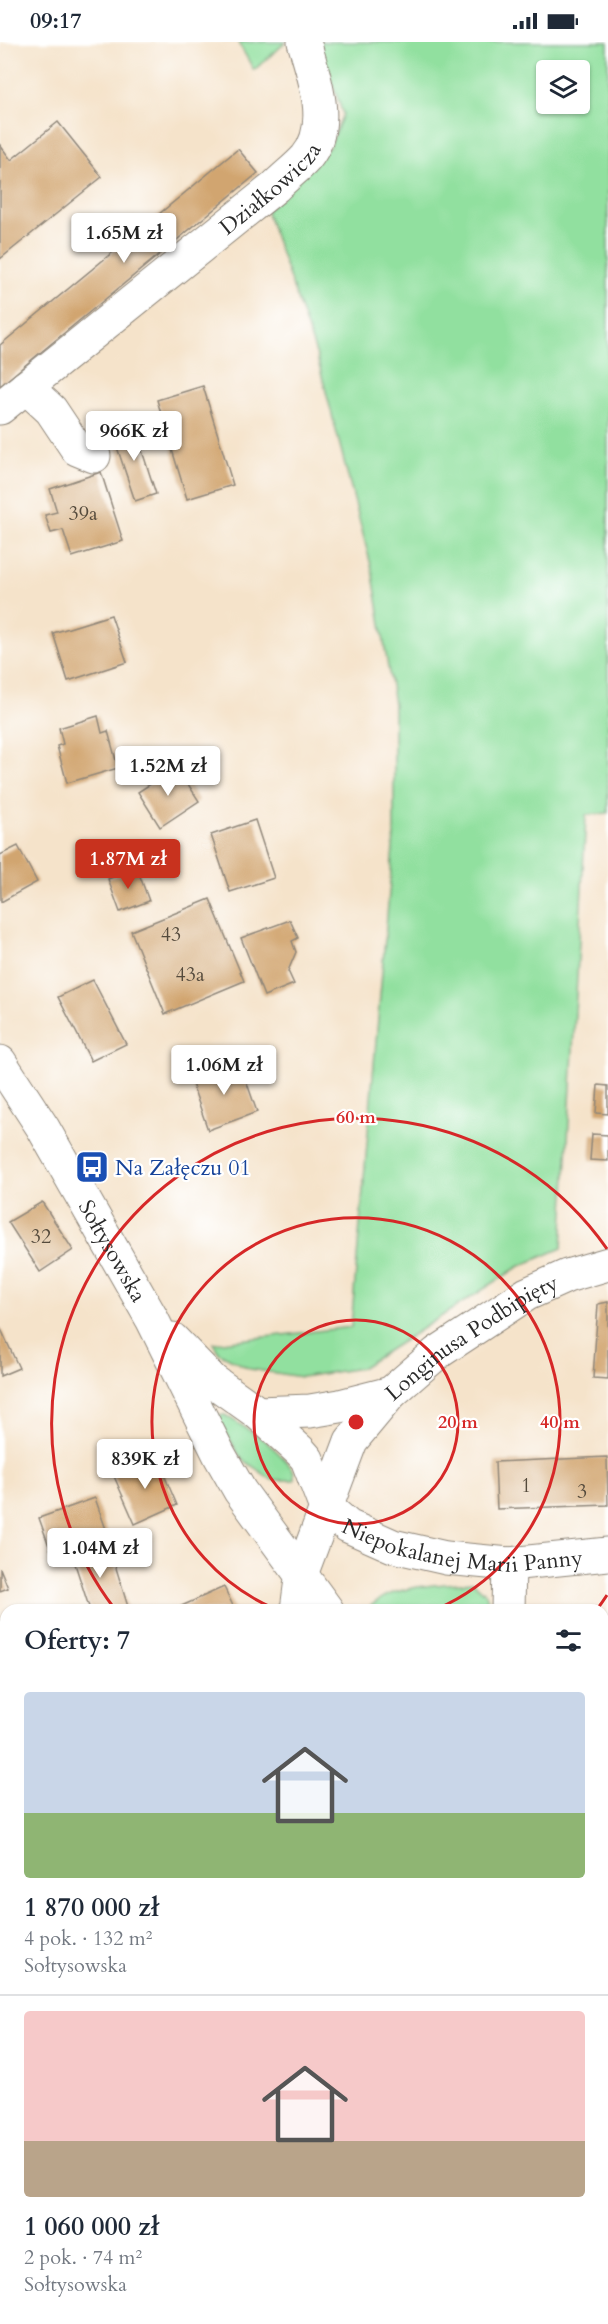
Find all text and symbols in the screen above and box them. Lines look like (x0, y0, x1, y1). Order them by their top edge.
text: 09:17 (30, 6, 81, 36)
map controls (536, 60, 590, 114)
button: layers (536, 60, 590, 114)
street label: Działkowicza (213, 137, 329, 242)
pin: 1.65M zł (62, 213, 186, 264)
text: 1.65M zł (85, 219, 163, 246)
pin: 966K zł (79, 411, 189, 462)
text: 966K zł (100, 417, 168, 444)
house number: 39a (68, 500, 98, 527)
pin: 1.52M zł (106, 746, 230, 797)
text: 1.52M zł (129, 752, 207, 779)
pin: 1.87M zł (66, 839, 190, 890)
text: 1.87M zł (89, 845, 167, 872)
house number: 43 (161, 921, 181, 948)
house number: 43a (175, 961, 205, 988)
pin: 1.06M zł (162, 1045, 286, 1096)
text: 1.06M zł (185, 1051, 263, 1078)
text: 60 m (336, 1105, 376, 1130)
bus stop icon: Na Załęczu 01 (74, 1149, 110, 1185)
place label: Na Załęczu 01 (115, 1153, 251, 1183)
street label: Sołtysowska (71, 1195, 153, 1308)
house number: 32 (31, 1223, 51, 1250)
street label: Longinusa Podbipięty (379, 1268, 563, 1408)
text: 20 m (438, 1410, 478, 1435)
text: 40 m (540, 1410, 580, 1435)
centre of rings (346, 1412, 366, 1432)
pin: 839K zł (90, 1439, 200, 1490)
text: 839K zł (111, 1445, 179, 1472)
house number: 1 (521, 1472, 531, 1499)
house number: 3 (577, 1478, 587, 1505)
street label: Niepokalanej Marii Panny (337, 1511, 584, 1580)
pin: 1.04M zł (38, 1528, 162, 1579)
text: 1.04M zł (61, 1534, 139, 1561)
text: Oferty: 7 (24, 1623, 130, 1658)
icon: filters (552, 1624, 585, 1657)
icon: home (251, 1731, 359, 1839)
text: 1 870 000 zł (24, 1890, 159, 1925)
text: 4 pok. · 132 m² (24, 1925, 152, 1952)
text: Sołtysowska (24, 1952, 127, 1979)
icon: home (251, 2050, 359, 2158)
text: 1 060 000 zł (24, 2209, 159, 2244)
text: 2 pok. · 74 m² (24, 2244, 142, 2271)
text: Sołtysowska (24, 2271, 127, 2298)

